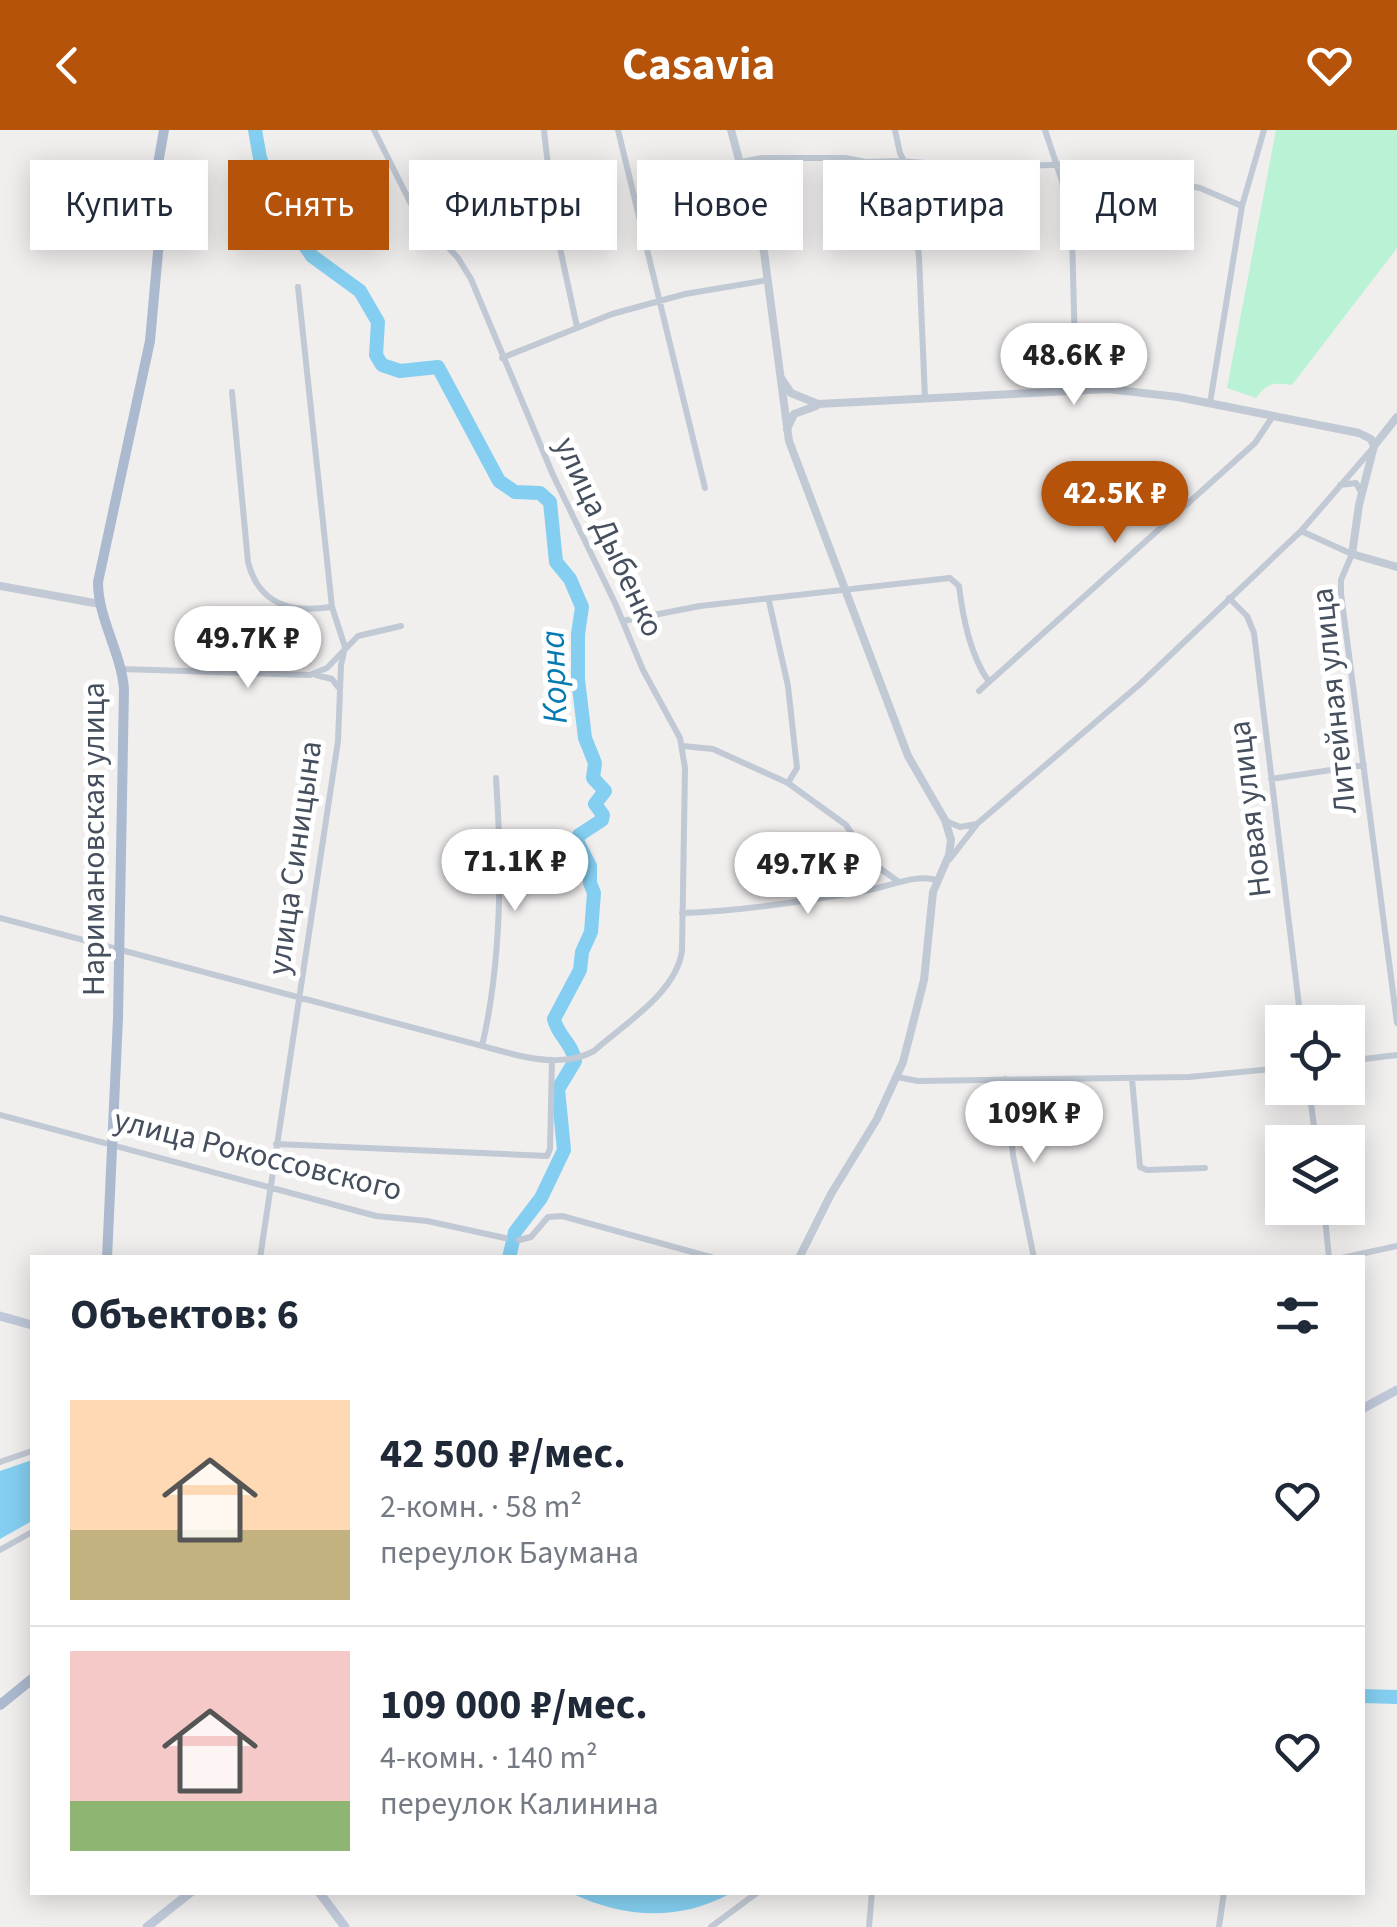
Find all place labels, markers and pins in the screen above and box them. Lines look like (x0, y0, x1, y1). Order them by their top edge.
pin: 48.6K ₽ (982, 323, 1166, 408)
pin: 42.5K ₽ (1023, 461, 1207, 546)
pin: 49.7K ₽ (156, 606, 340, 691)
pin: 71.1K ₽ (423, 829, 607, 914)
pin: 49.7K ₽ (716, 832, 900, 917)
pin: 109K ₽ (953, 1081, 1115, 1166)

